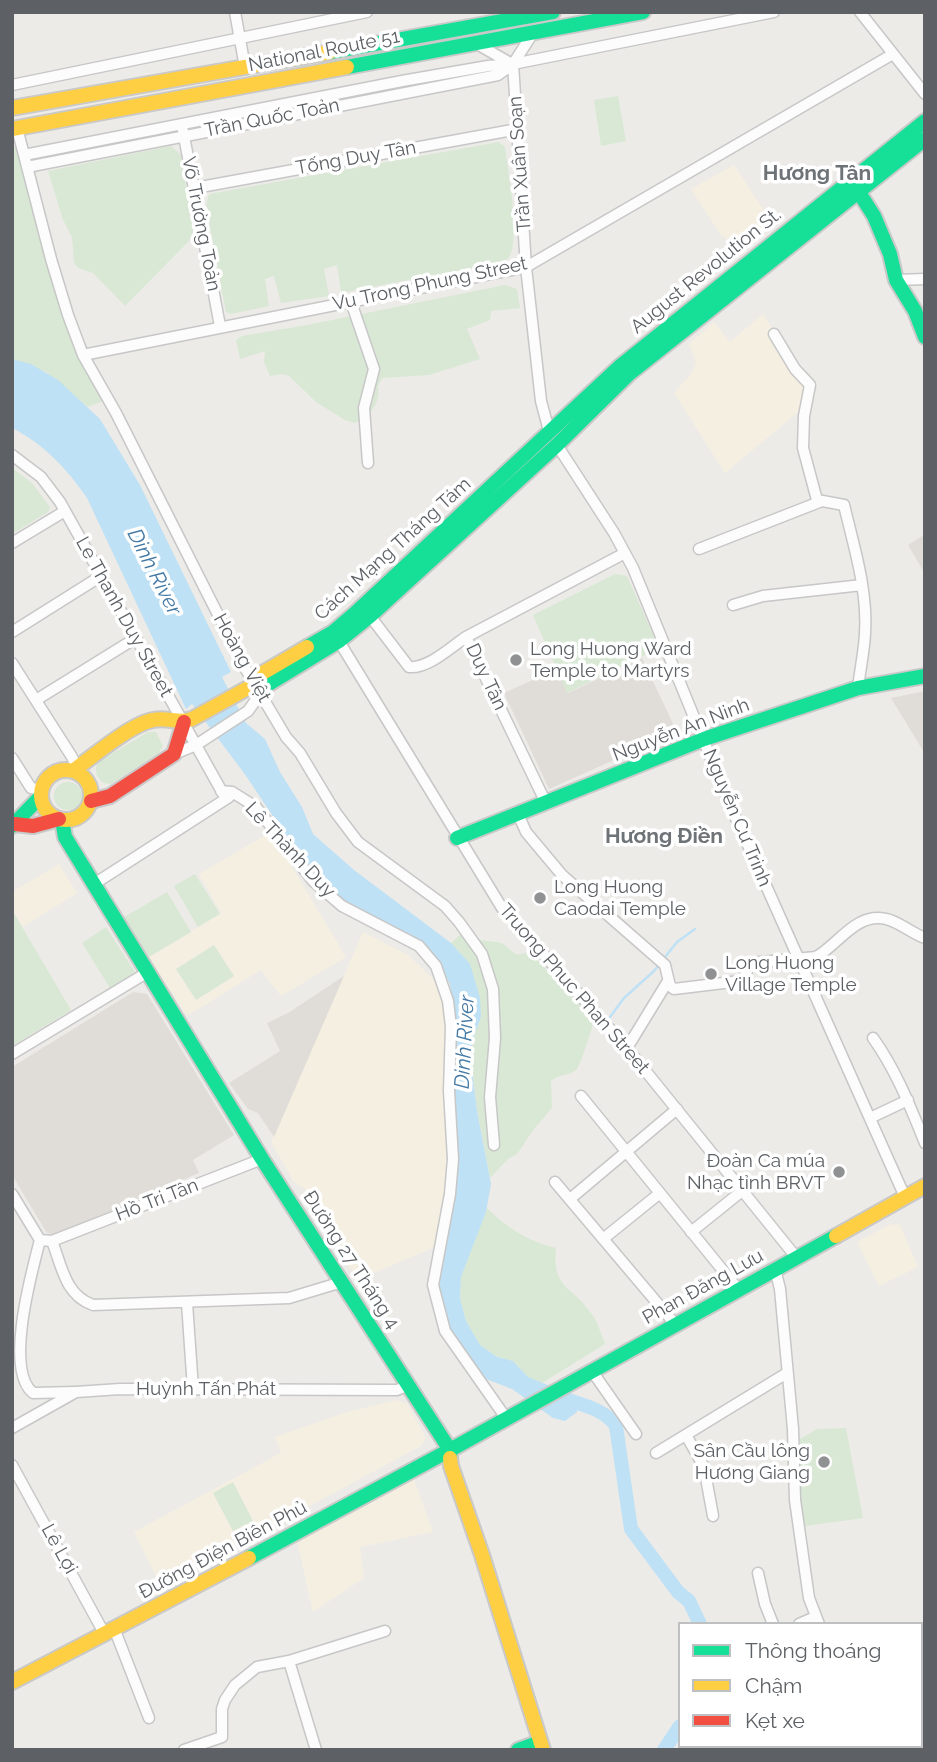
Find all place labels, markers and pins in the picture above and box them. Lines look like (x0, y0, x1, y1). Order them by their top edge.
place label: Long Huong Ward Temple to Martyrs (530, 638, 692, 682)
marker: Long Huong Ward Temple to Martyrs (508, 652, 524, 668)
place label: Long Huong Caodai Temple (554, 876, 686, 920)
marker: Long Huong Caodai Temple (532, 890, 548, 906)
place label: Long Huong Village Temple (725, 952, 857, 996)
marker: Long Huong Village Temple (703, 966, 719, 982)
place label: Đoàn Ca múa Nhạc tỉnh BRVT (687, 1150, 825, 1194)
marker: Đoàn Ca múa Nhạc tỉnh BRVT (831, 1164, 847, 1180)
place label: Sân Cầu lông Hương Giang (693, 1440, 810, 1484)
marker: Sân Cầu lông Hương Giang (816, 1454, 832, 1470)

